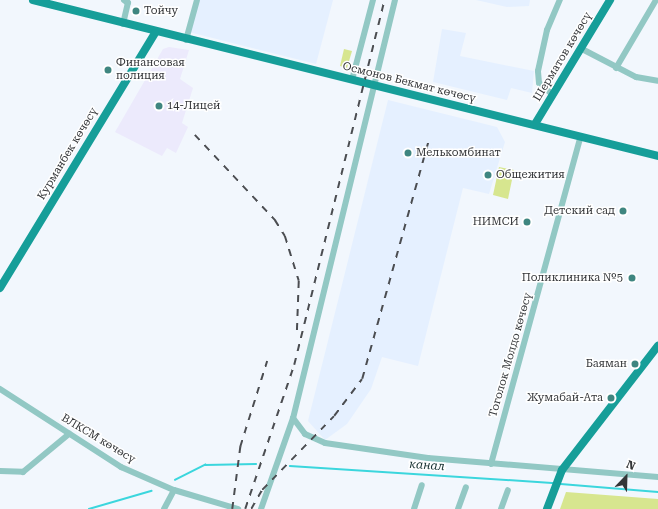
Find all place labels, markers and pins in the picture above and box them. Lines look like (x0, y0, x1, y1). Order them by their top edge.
place label: Тойчу (144, 4, 178, 18)
marker: Тойчу (131, 6, 141, 16)
place label: Финансовая полиция (116, 57, 185, 83)
marker: Финансовая полиция (103, 65, 113, 75)
place label: 14-Лицей (167, 99, 220, 113)
marker: 14-Лицей (154, 101, 164, 111)
place label: Мелькомбинат (416, 146, 501, 160)
marker: Мелькомбинат (403, 148, 413, 158)
place label: Общежития (496, 168, 565, 182)
marker: Общежития (483, 170, 493, 180)
place label: Детский сад (544, 204, 615, 218)
marker: Детский сад (618, 206, 628, 216)
place label: НИМСИ (473, 215, 519, 229)
marker: НИМСИ (522, 217, 532, 227)
place label: Поликлиника №5 (522, 271, 623, 285)
marker: Поликлиника №5 (626, 272, 638, 284)
place label: Баяман (586, 357, 627, 371)
marker: Баяман (630, 359, 640, 369)
place label: Жумабай-Ата (527, 391, 603, 405)
marker: Жумабай-Ата (606, 393, 616, 403)

